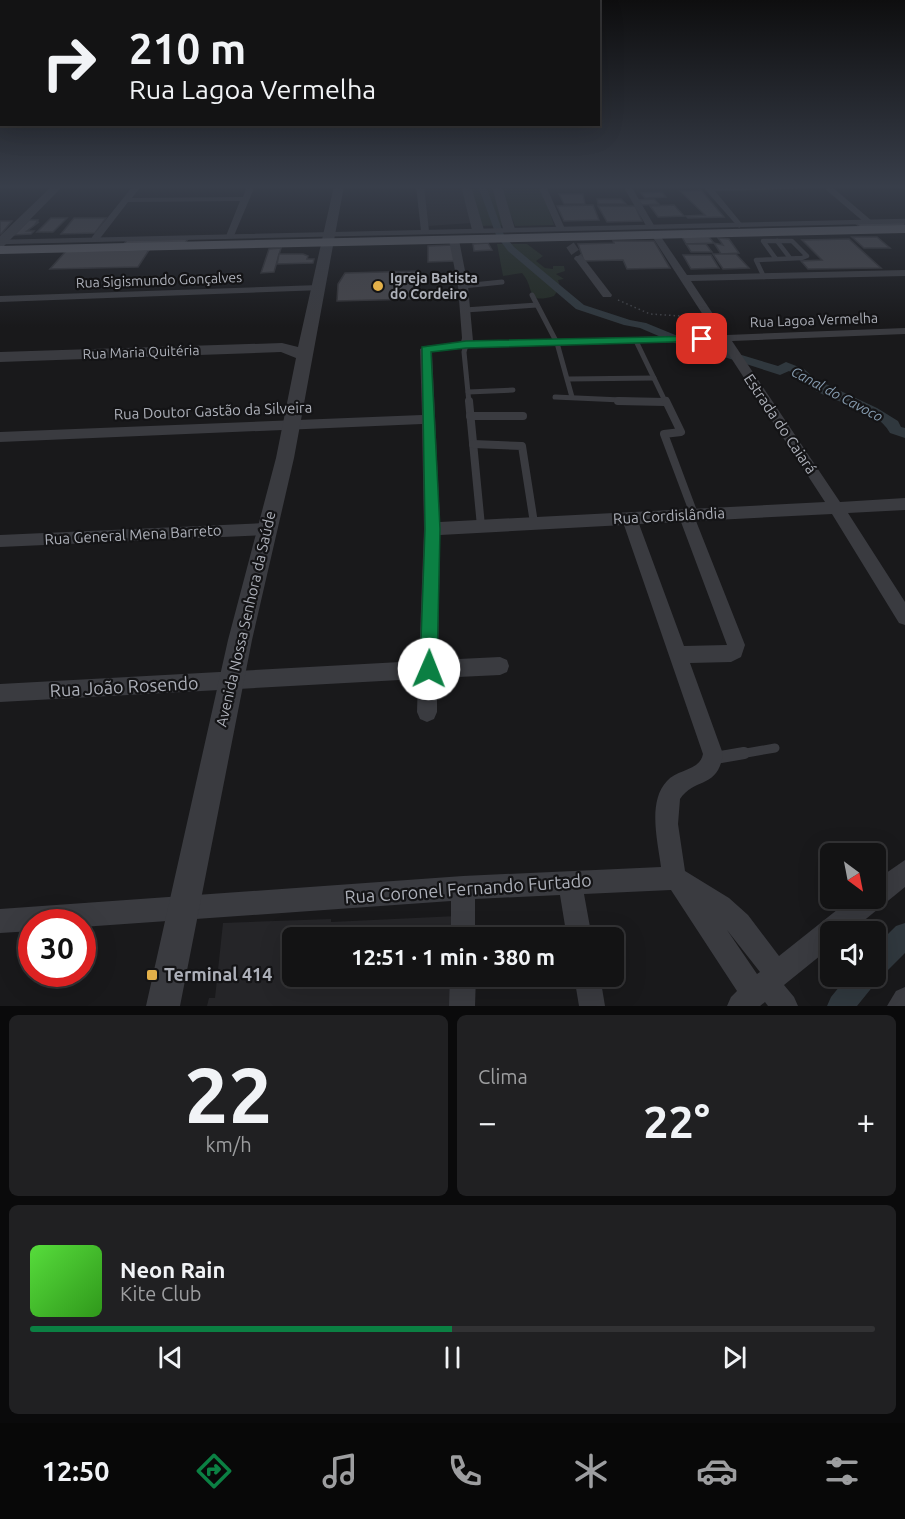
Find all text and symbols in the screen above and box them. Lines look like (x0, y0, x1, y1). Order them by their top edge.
icon: right (30, 24, 108, 102)
text: 210 m (129, 25, 246, 72)
text: Rua Lagoa Vermelha (129, 74, 376, 104)
street label: Rua Sigismundo Gonçalves (76, 269, 242, 291)
place label: Igreja Batista do Cordeiro (390, 270, 478, 302)
marker: Igreja Batista do Cordeiro (371, 279, 385, 293)
street label: Rua Lagoa Vermelha (750, 310, 878, 330)
pin (676, 313, 727, 364)
icon: arrive (685, 322, 718, 355)
street label: Rua Maria Quitéria (82, 342, 200, 362)
water label: Canal do Cavoco (789, 363, 886, 425)
street label: Estrada do Caiará (741, 371, 820, 477)
street label: Rua Doutor Gastão da Silveira (113, 399, 313, 422)
street label: Rua Cordislândia (613, 504, 725, 527)
street label: Avenida Nossa Senhora da Saúde (212, 509, 279, 728)
street label: Rua General Mena Barreto (44, 521, 222, 548)
position arrow (397, 637, 461, 701)
street label: Rua João Rosendo (49, 672, 199, 700)
north arrow (820, 843, 886, 909)
map controls (820, 843, 886, 987)
street label: Rua Coronel Fernando Furtado (344, 869, 592, 907)
speed limit sign: 30 (18, 909, 96, 987)
button: sound (820, 921, 886, 987)
text: 12:51 · 1 min · 380 m (351, 944, 555, 969)
place label: Terminal 414 (164, 964, 272, 984)
marker: Terminal 414 (145, 968, 159, 982)
text: 22 (185, 1050, 272, 1138)
text: Clima (478, 1065, 528, 1088)
text: 22° (643, 1096, 710, 1147)
text: − (478, 1103, 497, 1140)
text: + (856, 1103, 875, 1140)
text: km/h (205, 1133, 252, 1156)
text: Neon Rain (120, 1257, 225, 1282)
text: Kite Club (120, 1282, 202, 1305)
icon: previous (154, 1341, 187, 1374)
icon: pause (436, 1341, 469, 1374)
icon: next (718, 1341, 751, 1374)
icon: directions (193, 1450, 235, 1492)
icon: music (319, 1450, 361, 1492)
icon: phone (444, 1450, 486, 1492)
icon: climate (570, 1450, 612, 1492)
icon: car (696, 1450, 738, 1492)
icon: filters (821, 1450, 863, 1492)
text: 12:50 (42, 1456, 109, 1486)

